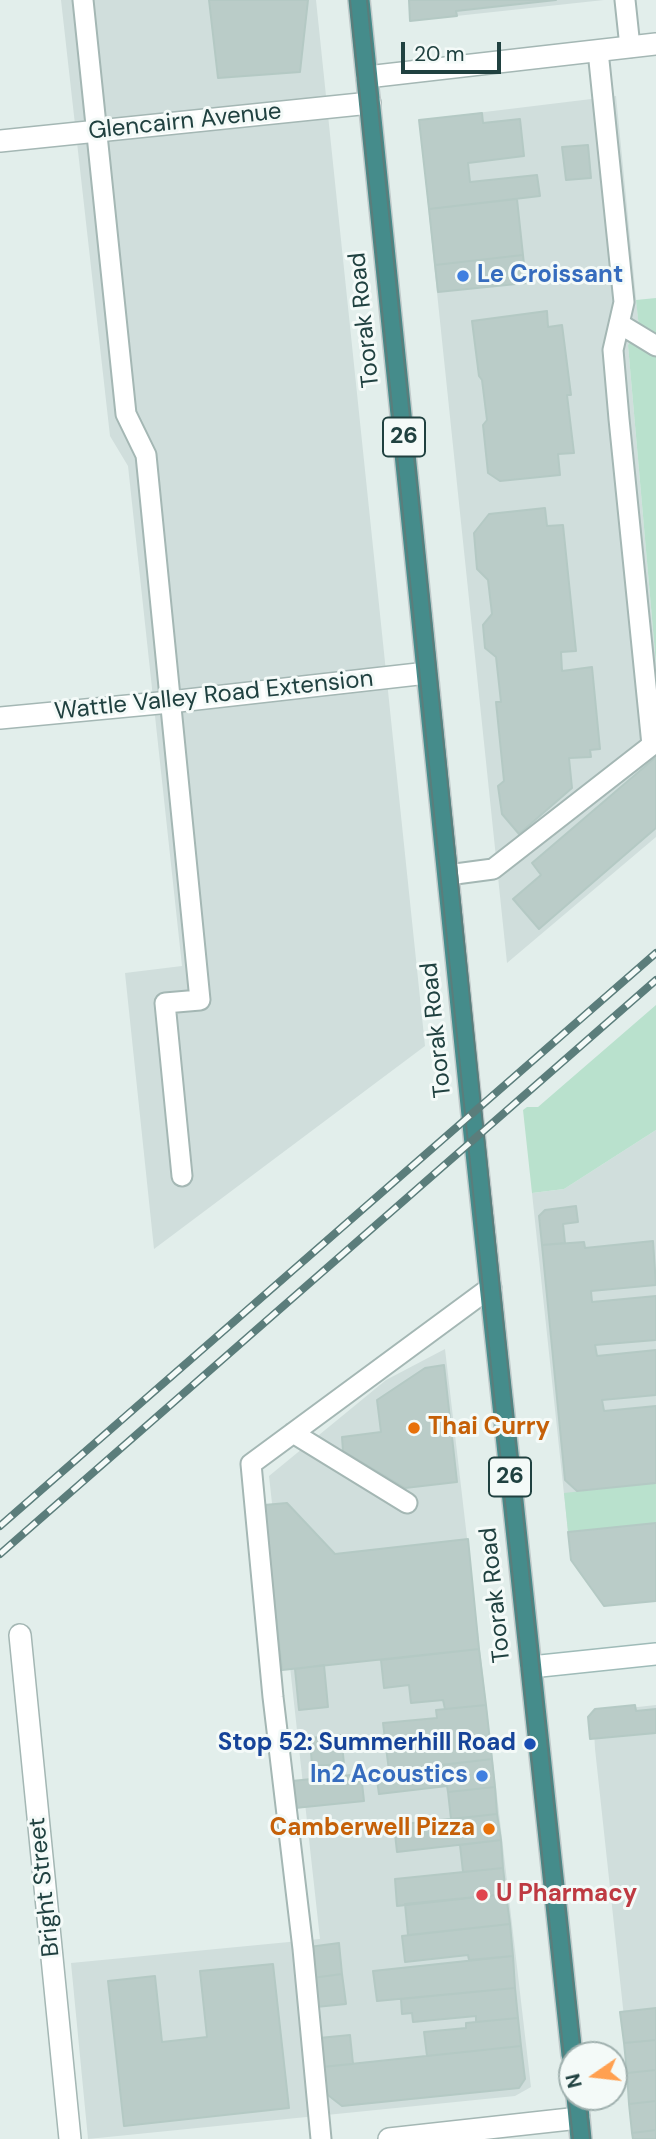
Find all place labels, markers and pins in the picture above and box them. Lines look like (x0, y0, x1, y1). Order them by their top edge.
place label: Le Croissant (477, 262, 623, 290)
marker: Le Croissant (455, 268, 471, 284)
place label: Thai Curry (428, 1414, 550, 1442)
marker: Thai Curry (406, 1420, 422, 1436)
place label: Stop 52: Summerhill Road (218, 1730, 516, 1758)
marker: Stop 52: Summerhill Road (522, 1736, 538, 1752)
place label: In2 Acoustics (310, 1762, 468, 1790)
marker: In2 Acoustics (474, 1768, 490, 1784)
place label: Camberwell Pizza (270, 1815, 475, 1843)
marker: Camberwell Pizza (481, 1821, 497, 1837)
place label: U Pharmacy (496, 1881, 637, 1909)
marker: U Pharmacy (474, 1887, 490, 1903)

